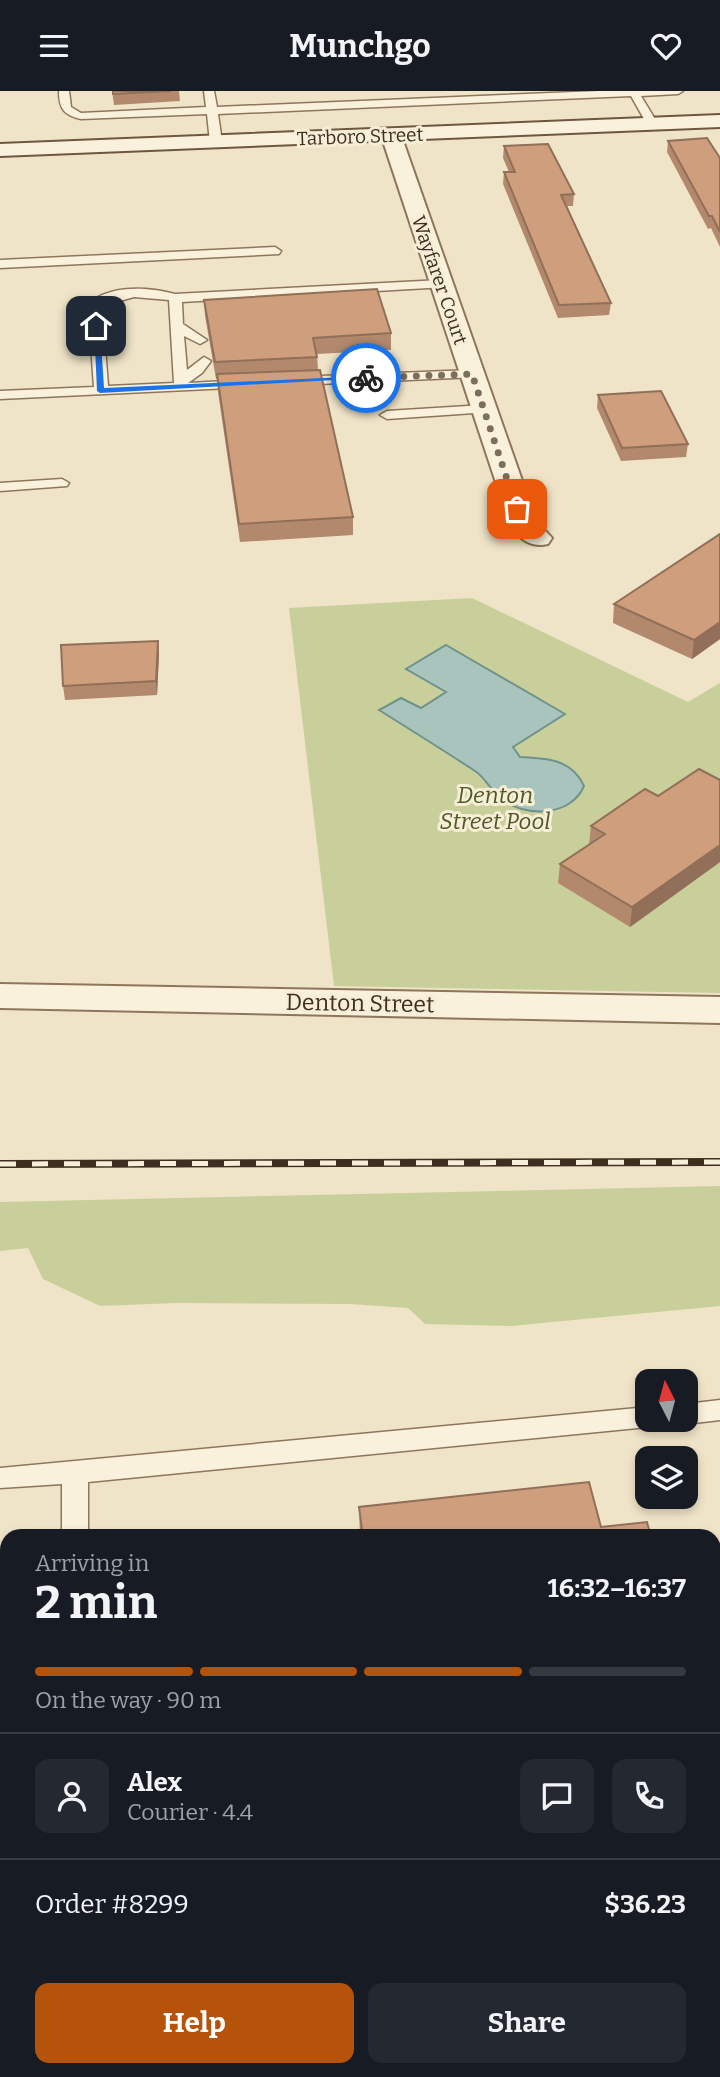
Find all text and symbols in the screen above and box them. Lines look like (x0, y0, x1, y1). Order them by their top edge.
icon: menu (35, 27, 73, 65)
text: Munchgo (289, 27, 431, 65)
icon: heart (647, 27, 685, 65)
street label: Tarboro Street (296, 123, 424, 150)
street label: Wayfarer Court (407, 213, 472, 348)
pin (66, 296, 126, 356)
icon: home (77, 307, 115, 345)
courier (331, 343, 401, 413)
icon: bike (347, 359, 385, 397)
pin (487, 479, 547, 539)
icon: bag (498, 490, 536, 528)
park label: Denton Street Pool (440, 781, 551, 835)
street label: Denton Street (285, 988, 435, 1018)
north arrow (635, 1369, 698, 1431)
map controls (635, 1369, 698, 1509)
button: layers (635, 1446, 698, 1509)
text: Arriving in (35, 1549, 149, 1577)
text: 16:32–16:37 (548, 1573, 686, 1604)
text: 2 min (35, 1575, 157, 1630)
text: On the way · 90 m (35, 1686, 221, 1714)
button: person (35, 1759, 109, 1833)
button: chat (520, 1759, 594, 1833)
button: phone (612, 1759, 686, 1833)
text: Alex (127, 1767, 182, 1798)
text: Courier · 4.4 (127, 1798, 253, 1826)
text: Order #8299 (35, 1889, 189, 1920)
text: $36.23 (604, 1889, 686, 1920)
button: Help (35, 1983, 354, 2063)
button: Share (368, 1983, 686, 2063)

